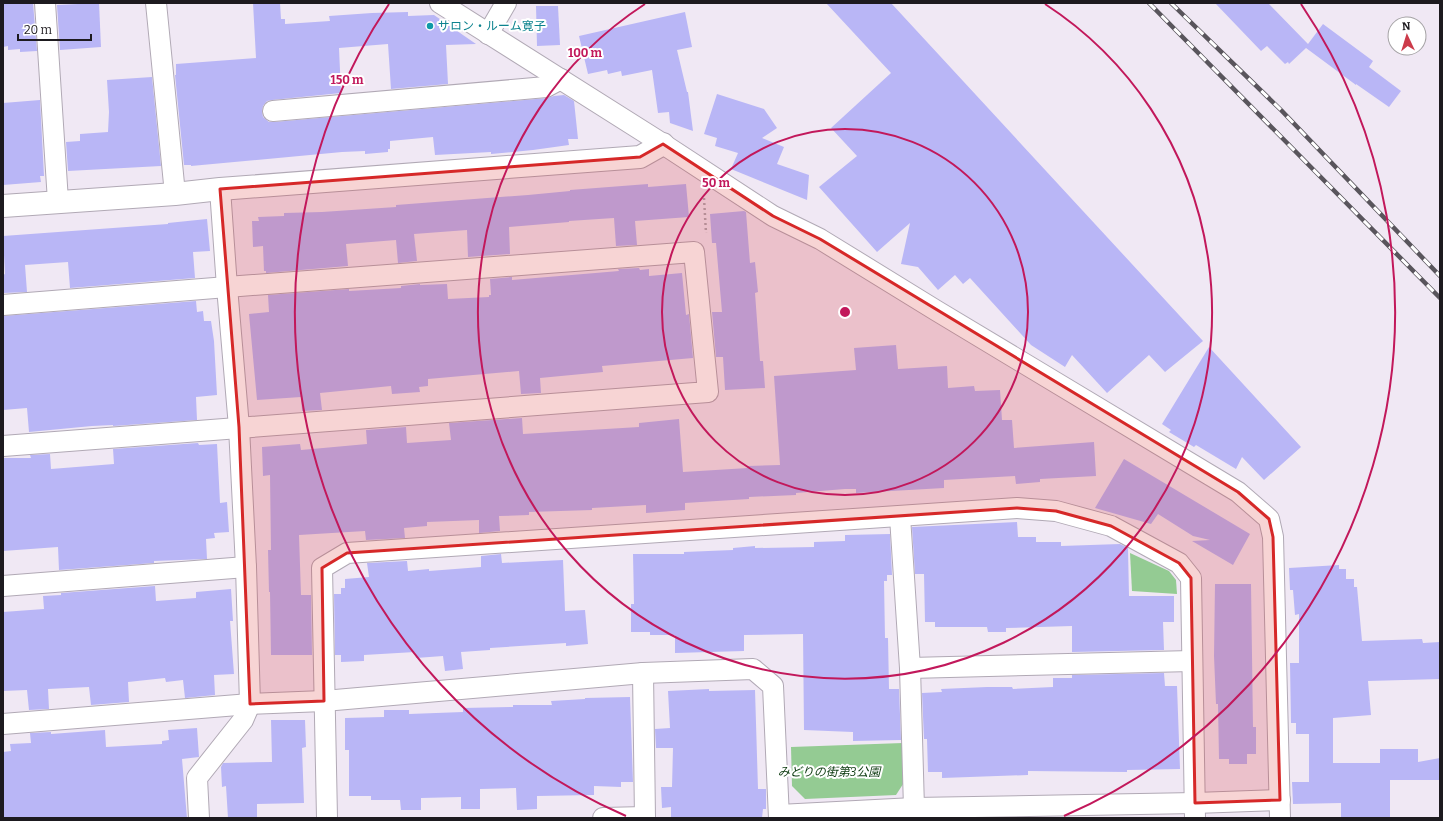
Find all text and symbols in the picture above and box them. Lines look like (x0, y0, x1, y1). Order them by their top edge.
scale bar (18, 16, 91, 42)
north arrow (1387, 16, 1427, 56)
place label: サロン・ルーム寛子 (438, 19, 546, 33)
text: N (1402, 20, 1412, 33)
marker: サロン・ルーム寛子 (425, 21, 435, 31)
text: 20 m (24, 23, 53, 37)
text: 100 m (568, 46, 603, 60)
text: 150 m (331, 73, 364, 87)
text: 50 m (702, 176, 730, 190)
centre of rings (838, 305, 852, 319)
park label: みどりの街第3公園 (778, 765, 882, 779)

